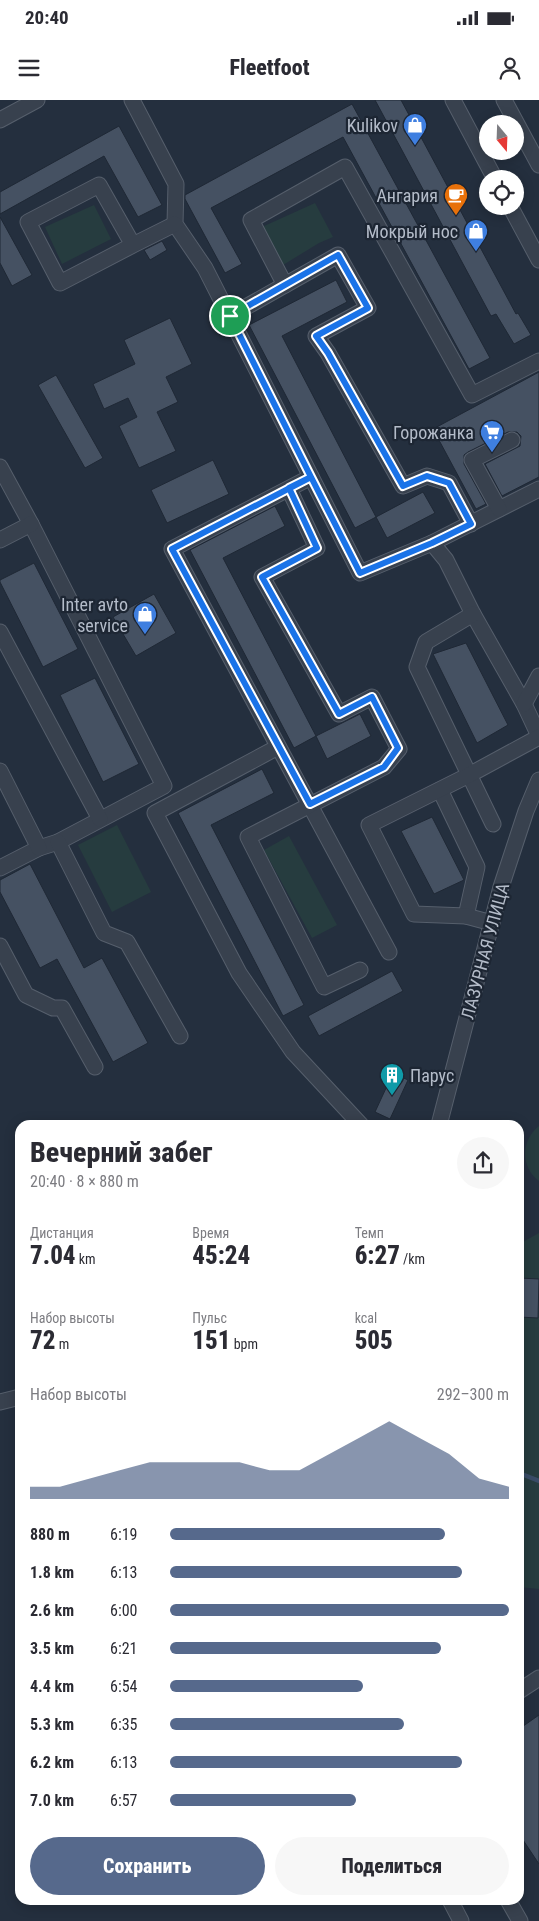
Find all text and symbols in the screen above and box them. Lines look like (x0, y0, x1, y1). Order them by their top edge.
text: 20:40 (25, 6, 69, 29)
icon: menu (15, 54, 43, 82)
icon: person (496, 54, 524, 82)
text: Fleetfoot (230, 55, 309, 80)
shop icon: Kulikov (402, 112, 428, 146)
place label: Kulikov (347, 115, 398, 136)
north arrow (479, 115, 524, 160)
map controls (479, 115, 524, 215)
button: locate (479, 170, 524, 215)
cafe icon: Ангария (443, 182, 469, 216)
place label: Ангария (376, 185, 438, 206)
shop icon: Мокрый нос (463, 218, 489, 252)
place label: Мокрый нос (366, 221, 458, 242)
pin (209, 295, 251, 337)
icon: arrive (216, 302, 244, 330)
supermarket icon: Горожанка (479, 419, 505, 453)
place label: Горожанка (393, 422, 474, 443)
place label: Inter avto service (61, 594, 128, 636)
shop icon: Inter avto service (132, 601, 158, 635)
street label: ЛАЗУРНАЯ УЛИЦА (457, 880, 513, 1021)
building icon: Парус (379, 1062, 405, 1096)
place label: Парус (410, 1065, 454, 1086)
text: Вечерний забег (30, 1136, 212, 1169)
button: share (457, 1137, 509, 1189)
text: 20:40 · 8 × 880 m (30, 1172, 139, 1191)
text: Дистанция (30, 1225, 94, 1241)
text: Время (192, 1225, 229, 1241)
text: Темп (355, 1225, 384, 1241)
text: 7.04 (30, 1241, 76, 1270)
text: 45:24 (192, 1241, 250, 1270)
text: 6:27 (355, 1241, 400, 1270)
text: km (76, 1251, 96, 1267)
text: /km (400, 1251, 425, 1267)
text: Набор высоты (30, 1310, 115, 1326)
text: Пульс (192, 1310, 227, 1326)
text: kcal (355, 1310, 377, 1326)
text: 72 (30, 1326, 55, 1355)
text: 151 (192, 1326, 230, 1355)
text: 505 (355, 1326, 393, 1355)
text: m (55, 1336, 69, 1352)
text: bpm (230, 1336, 258, 1352)
text: Набор высоты (30, 1385, 127, 1404)
text: 292–300 m (437, 1385, 509, 1404)
text: 880 m (30, 1525, 70, 1544)
text: 6:19 (110, 1525, 137, 1544)
text: 1.8 km (30, 1563, 74, 1582)
text: 6:13 (110, 1563, 137, 1582)
text: 2.6 km (30, 1601, 74, 1620)
text: 6:00 (110, 1601, 137, 1620)
text: 3.5 km (30, 1639, 74, 1658)
text: 6:21 (110, 1639, 137, 1658)
text: 4.4 km (30, 1677, 74, 1696)
text: 6:54 (110, 1677, 137, 1696)
text: 5.3 km (30, 1715, 74, 1734)
text: 6:35 (110, 1715, 137, 1734)
text: 6.2 km (30, 1753, 74, 1772)
text: 6:13 (110, 1753, 137, 1772)
text: 7.0 km (30, 1791, 74, 1810)
text: 6:57 (110, 1791, 137, 1810)
button: Сохранить (30, 1837, 265, 1895)
button: Поделиться (275, 1837, 509, 1895)

